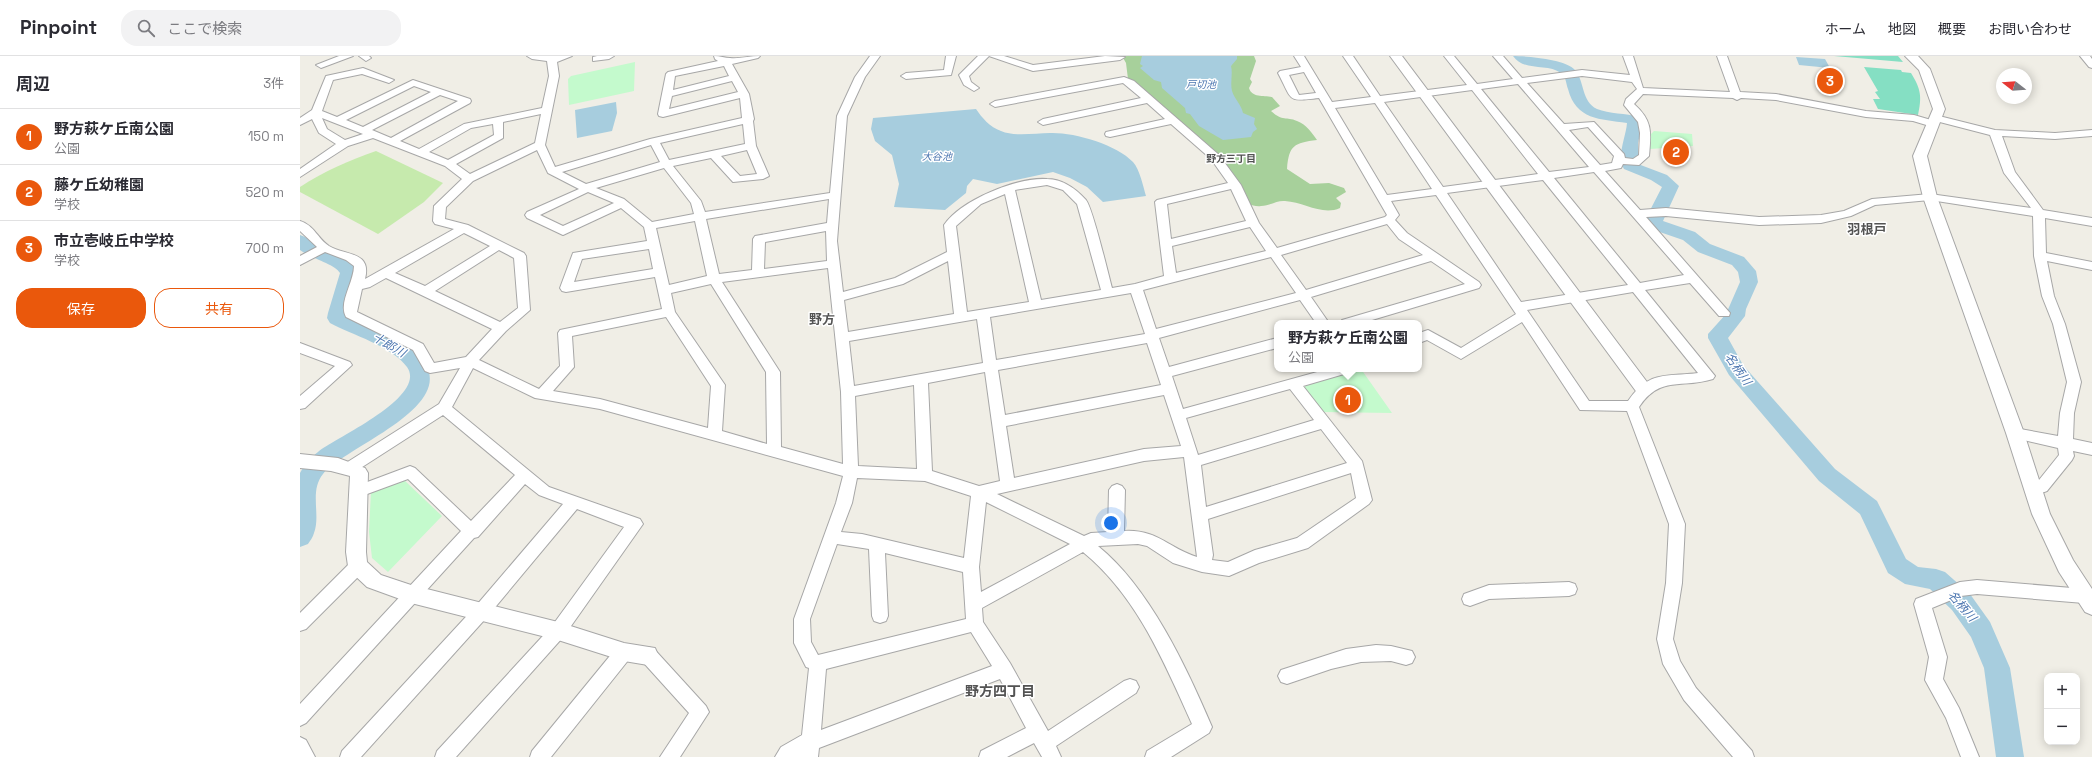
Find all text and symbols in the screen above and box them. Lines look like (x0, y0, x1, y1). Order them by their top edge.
search box (121, 10, 401, 46)
text: Pinpoint (20, 15, 97, 40)
icon: search (135, 17, 157, 39)
text: ここで検索 (167, 19, 242, 38)
text: ホーム (1824, 20, 1866, 38)
text: 地図 (1888, 20, 1916, 38)
text: 概要 (1938, 20, 1966, 38)
text: お問い合わせ (1988, 20, 2072, 38)
pin: 3 (1817, 66, 1843, 96)
north arrow (1996, 68, 2032, 104)
text: 周辺 (16, 73, 50, 95)
text: 3件 (263, 75, 284, 92)
water label: 戸切池 (1186, 78, 1217, 91)
text: 野方萩ケ丘南公園 (54, 119, 174, 138)
text: 1 (26, 128, 32, 145)
text: 150 m (248, 128, 284, 145)
pin: 2 (1663, 137, 1689, 167)
text: 公園 (54, 140, 80, 157)
water label: 大谷池 (922, 150, 953, 163)
district label: 野方三丁目 (1206, 152, 1256, 165)
text: 藤ケ丘幼稚園 (54, 175, 144, 194)
text: 2 (25, 184, 33, 201)
text: 520 m (246, 184, 284, 201)
text: 学校 (54, 196, 80, 213)
district label: 羽根戸 (1847, 221, 1887, 238)
text: 市立壱岐丘中学校 (54, 231, 174, 250)
text: 3 (25, 240, 33, 257)
text: 700 m (246, 240, 284, 257)
text: 学校 (54, 252, 80, 269)
button: 保存 (16, 288, 146, 328)
button: 共有 (154, 288, 284, 328)
district label: 野方 (809, 311, 835, 328)
popup (1274, 320, 1422, 372)
text: 野方萩ケ丘南公園 (1288, 328, 1408, 347)
water label: 十郎川 (369, 329, 410, 362)
text: 公園 (1288, 349, 1314, 366)
water label: 名柄川 (1721, 350, 1756, 390)
pin: 1 (1335, 385, 1361, 415)
your location (1101, 513, 1121, 533)
water label: 名柄川 (1944, 587, 1981, 626)
map controls (2044, 673, 2080, 745)
button: + (2044, 673, 2080, 709)
district label: 野方四丁目 (965, 682, 1035, 700)
button: − (2044, 709, 2080, 745)

